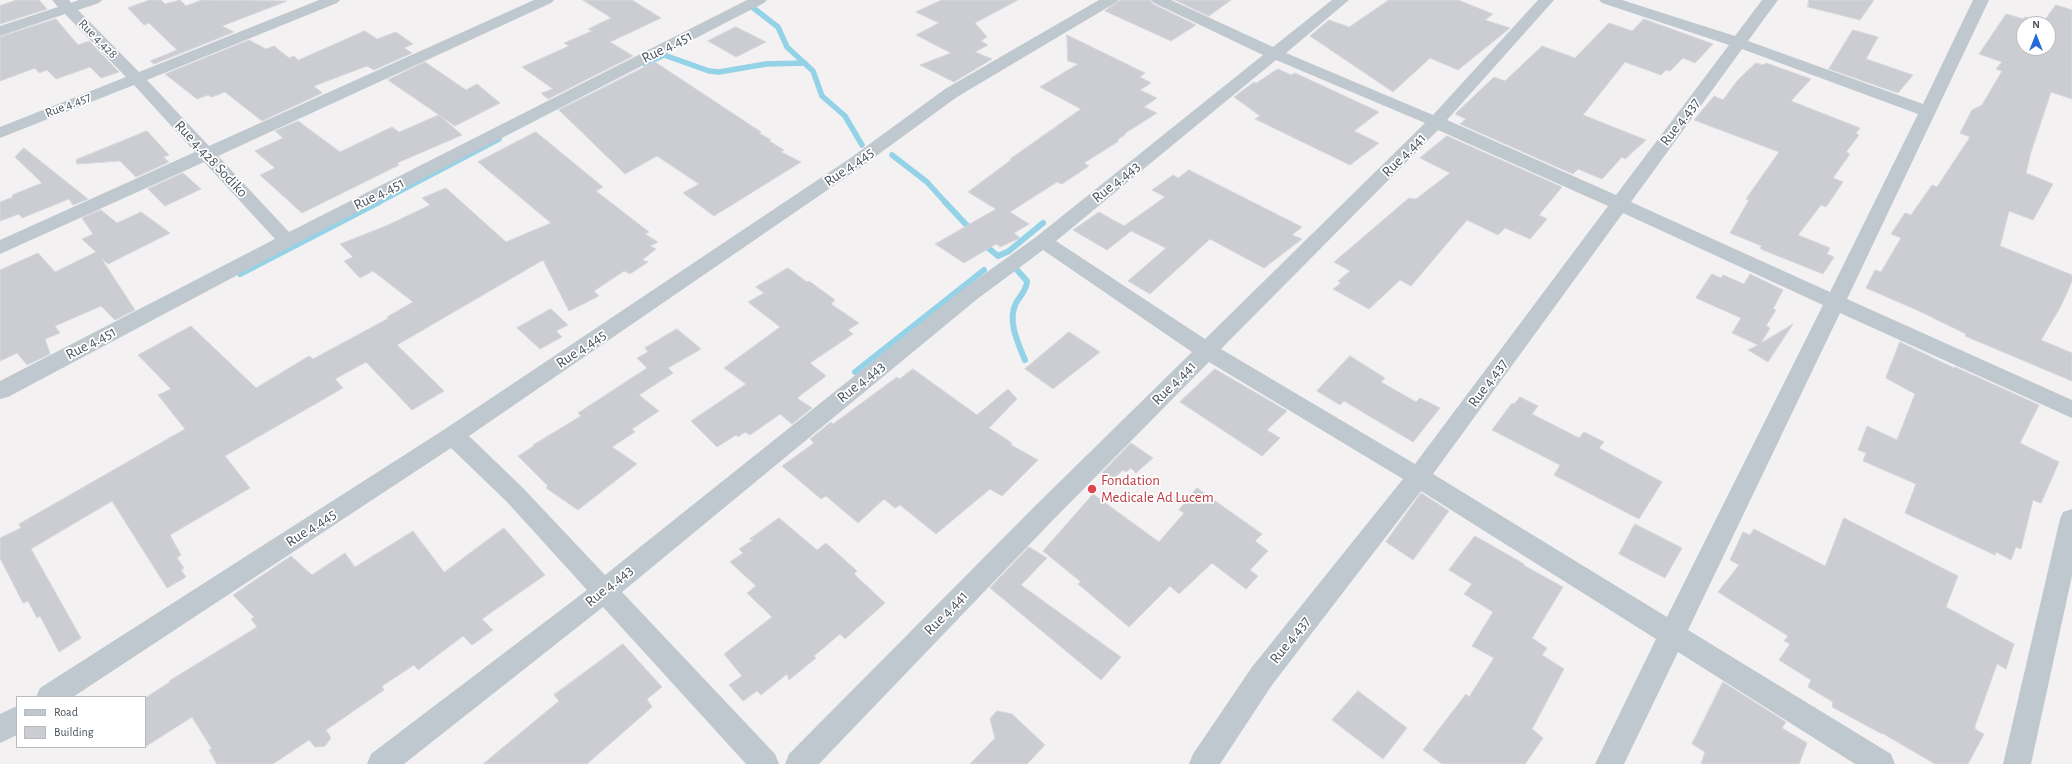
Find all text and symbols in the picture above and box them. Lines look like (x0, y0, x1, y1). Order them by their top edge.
street label: Rue 4.428 (75, 16, 121, 62)
north arrow (2016, 16, 2056, 56)
text: N (2032, 19, 2040, 30)
street label: Rue 4.451 (639, 27, 695, 67)
street label: Rue 4.457 (43, 89, 93, 121)
street label: Rue 4.437 (1656, 94, 1704, 150)
street label: Rue 4.428 Sodiko (171, 117, 251, 201)
street label: Rue 4.441 (1378, 129, 1430, 181)
street label: Rue 4.445 (821, 143, 877, 191)
street label: Rue 4.443 (1088, 157, 1144, 207)
street label: Rue 4.451 (351, 174, 407, 214)
street label: Rue 4.451 (63, 322, 119, 364)
street label: Rue 4.445 (553, 326, 609, 372)
street label: Rue 4.437 (1464, 355, 1512, 411)
street label: Rue 4.443 (833, 357, 889, 407)
street label: Rue 4.441 (1148, 357, 1200, 409)
place label: Fondation Medicale Ad Lucem (1101, 471, 1214, 506)
marker: Fondation Medicale Ad Lucem (1086, 483, 1098, 495)
street label: Rue 4.445 (282, 505, 340, 551)
street label: Rue 4.443 (581, 561, 637, 611)
street label: Rue 4.441 (920, 587, 972, 639)
street label: Rue 4.437 (1266, 613, 1314, 667)
legend (16, 696, 146, 748)
text: Road (54, 706, 78, 718)
text: Building (54, 726, 94, 738)

